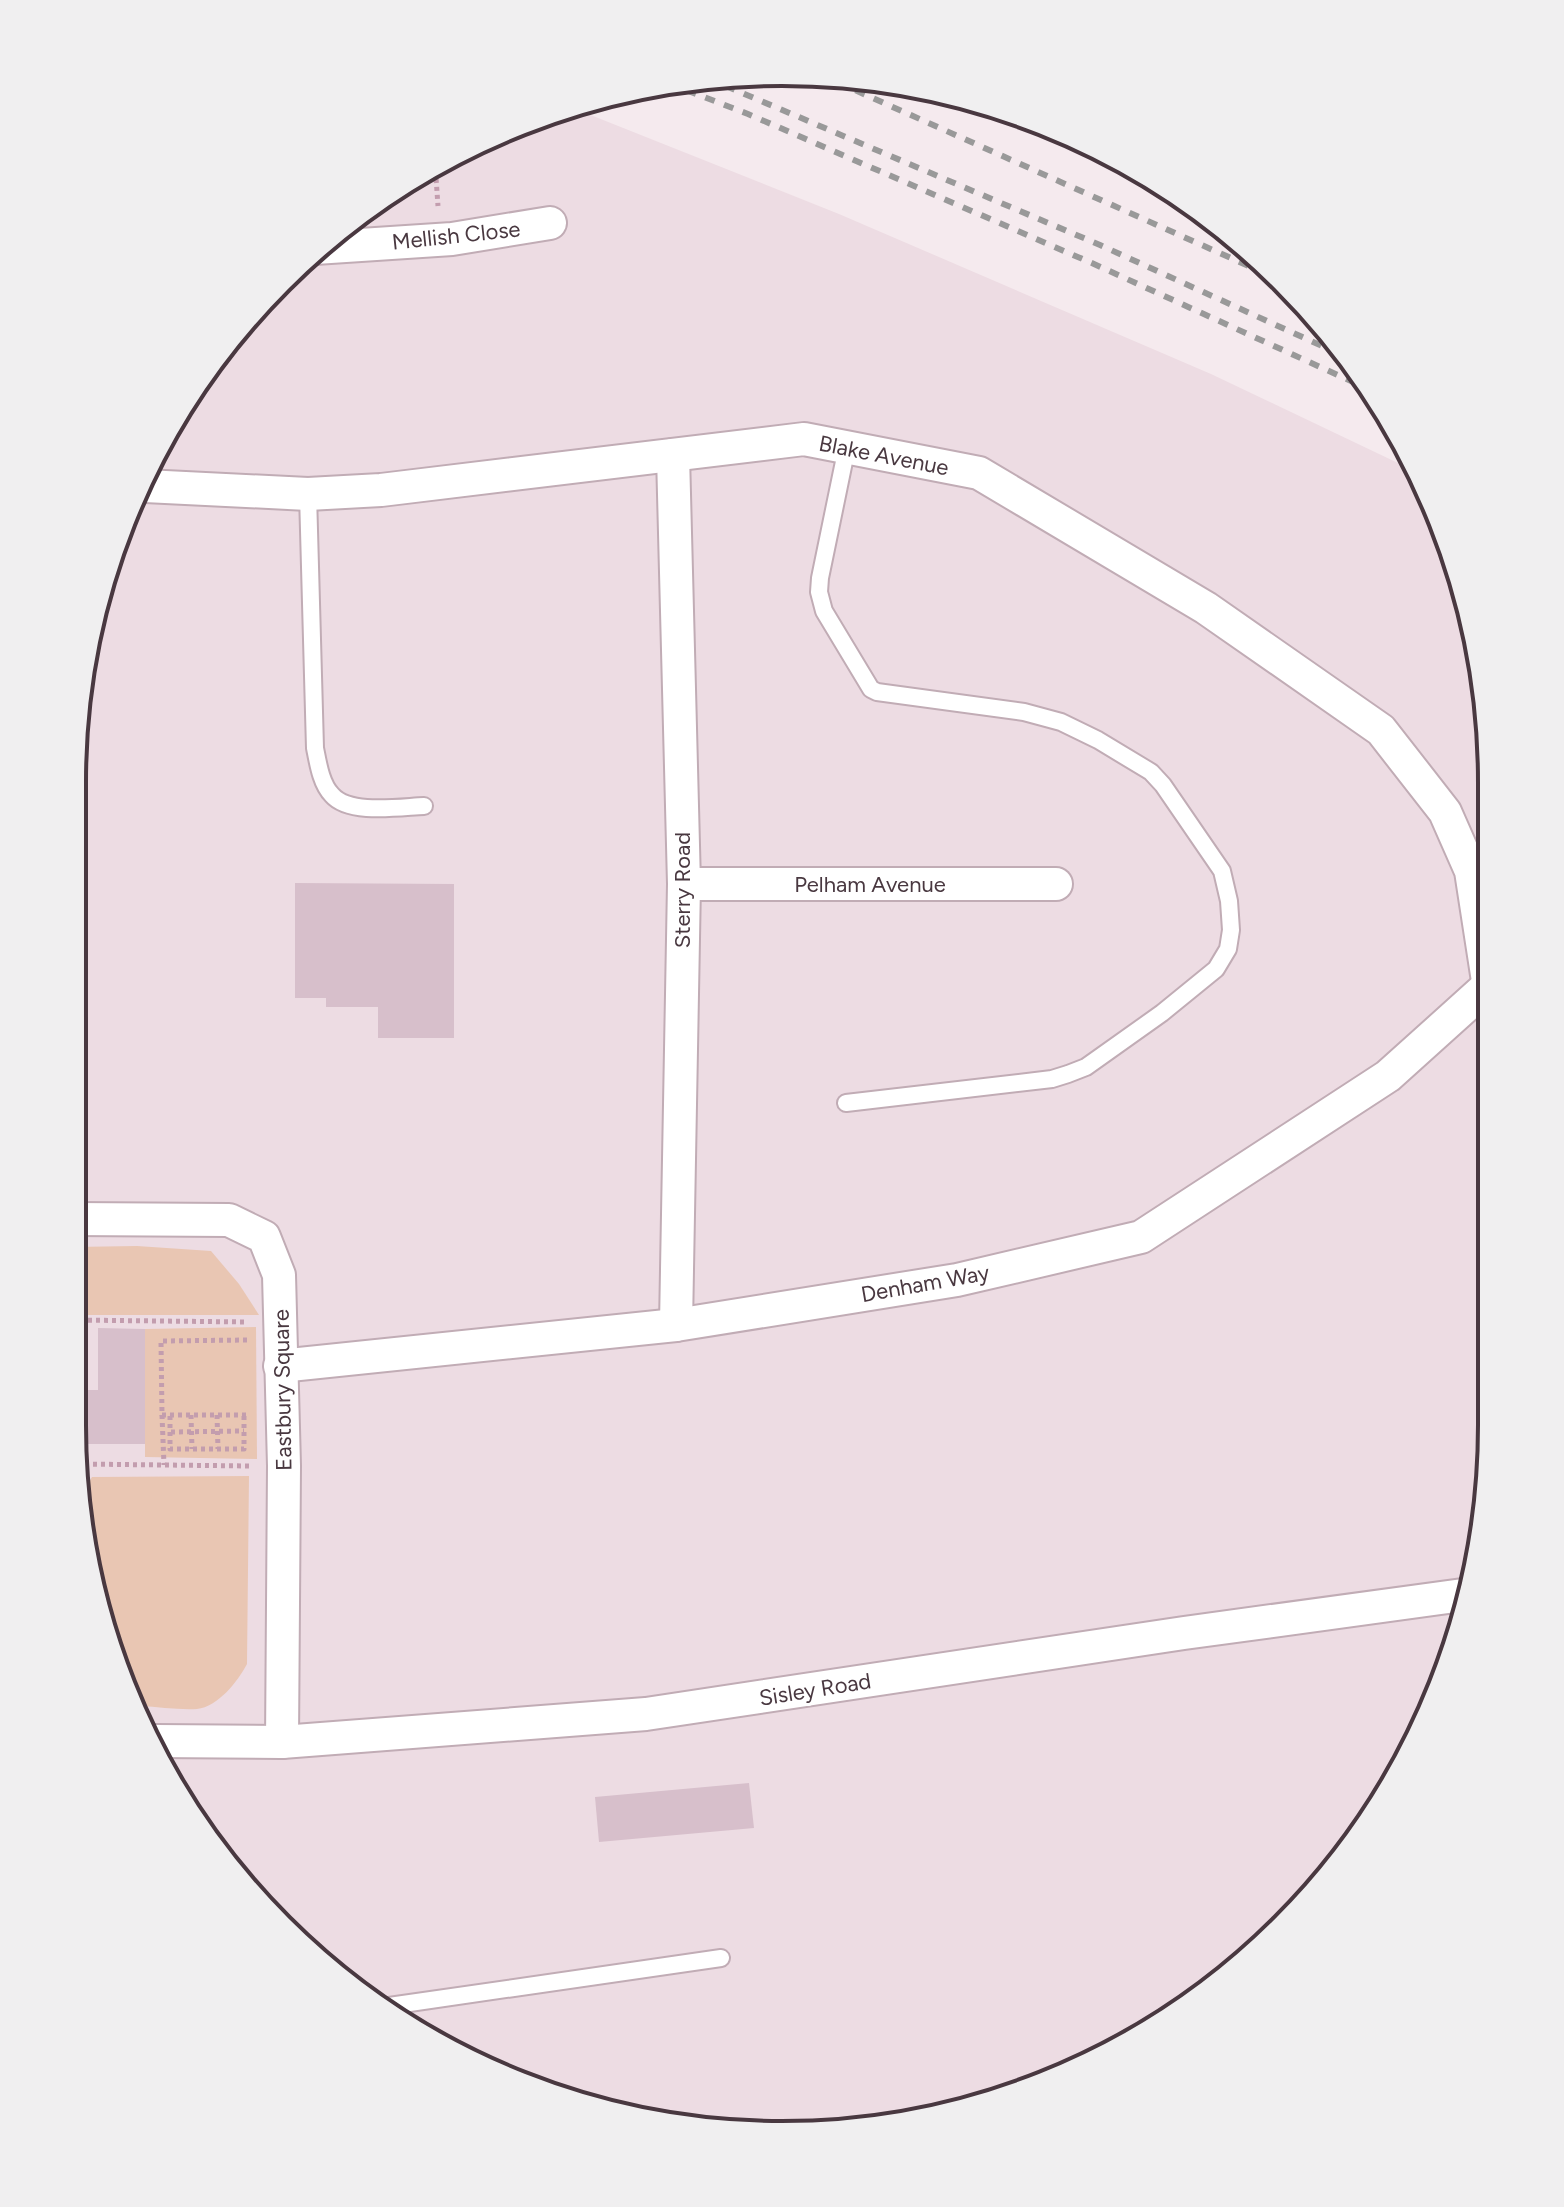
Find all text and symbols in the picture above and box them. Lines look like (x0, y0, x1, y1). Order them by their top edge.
street label: Mellish Close (390, 215, 522, 256)
street label: Blake Avenue (817, 430, 951, 481)
street label: Sterry Road (669, 832, 696, 948)
street label: Pelham Avenue (794, 871, 946, 898)
street label: Denham Way (859, 1259, 992, 1308)
street label: Eastbury Square (268, 1309, 297, 1471)
street label: Sisley Road (757, 1667, 873, 1712)

